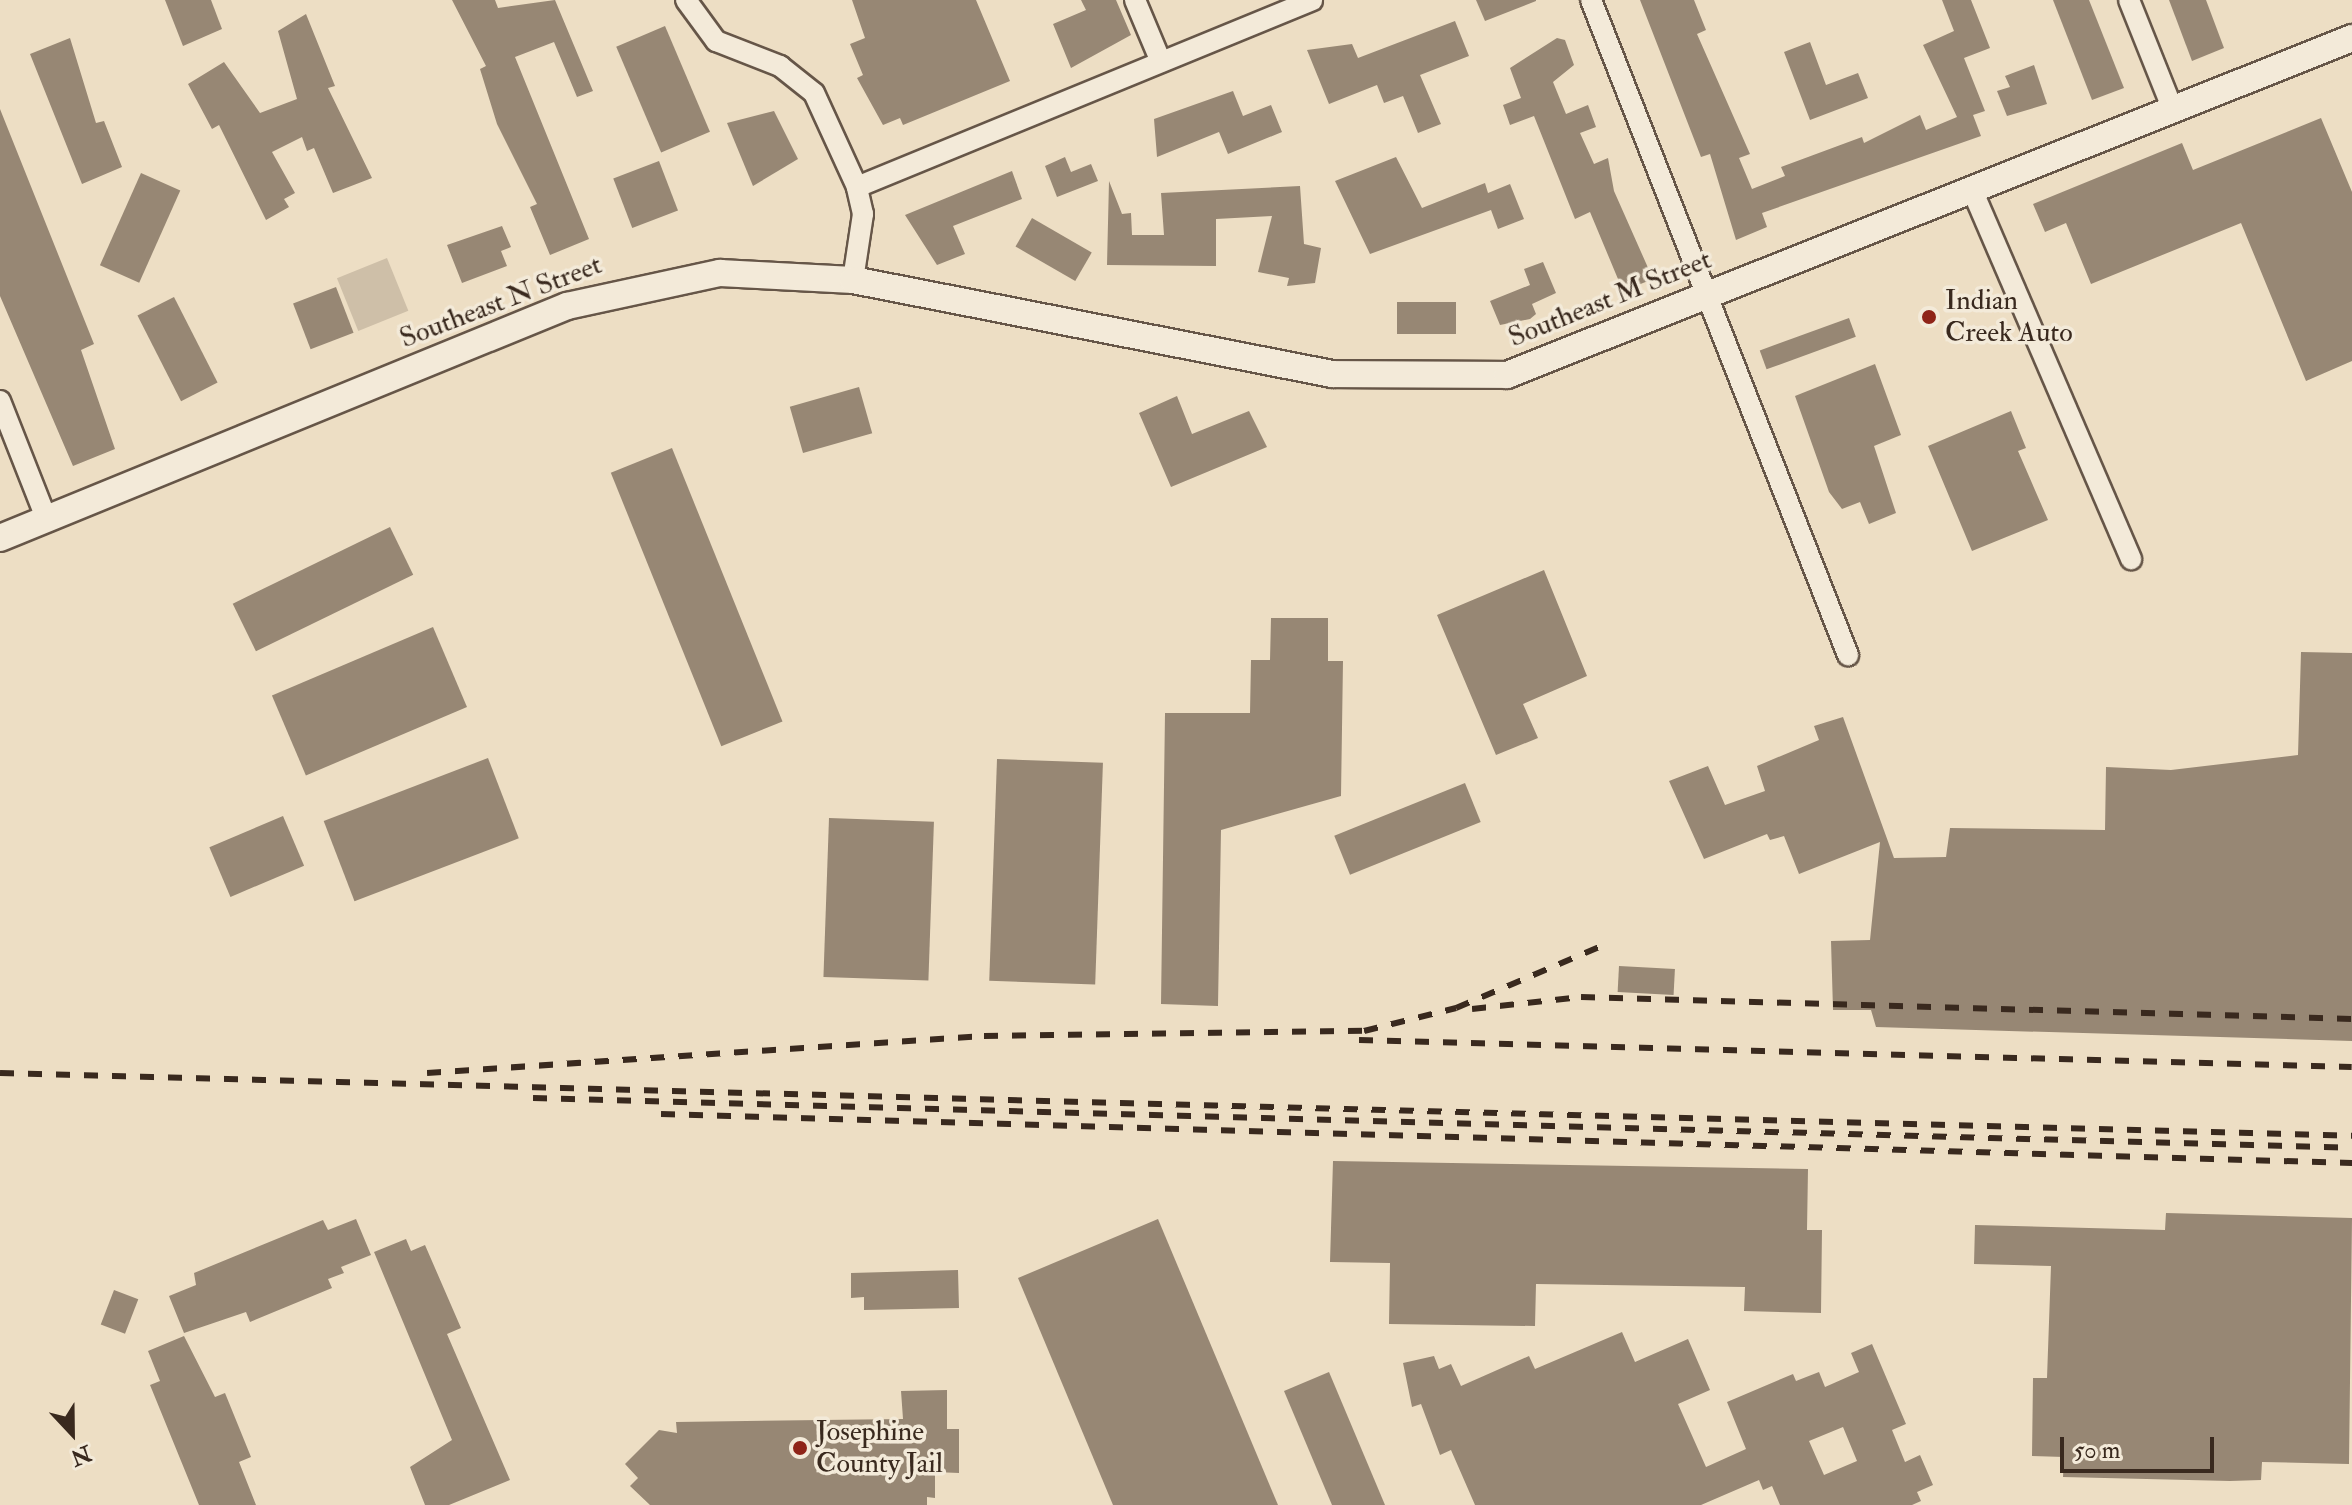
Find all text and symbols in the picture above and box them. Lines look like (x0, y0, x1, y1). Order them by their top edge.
street label: Southeast M Street (1504, 243, 1716, 355)
street label: Southeast N Street (395, 248, 607, 356)
place label: Indian Creek Auto (1945, 284, 2073, 350)
marker: Indian Creek Auto (1920, 308, 1938, 326)
north arrow (32, 1393, 112, 1473)
place label: Josephine County Jail (816, 1415, 943, 1481)
scale bar (2064, 1421, 2218, 1471)
text: 50 m (2074, 1435, 2120, 1466)
text: N (67, 1439, 95, 1472)
marker: Josephine County Jail (791, 1439, 809, 1457)

